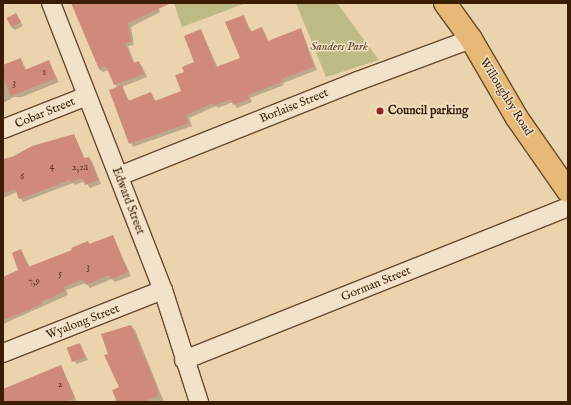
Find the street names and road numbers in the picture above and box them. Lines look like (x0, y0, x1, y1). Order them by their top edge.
street label: Willoughby Road (476, 56, 536, 138)
street label: Borlaise Street (258, 86, 330, 126)
street label: Cobar Street (13, 94, 77, 132)
street label: Edward Street (109, 165, 147, 237)
street label: Gorman Street (339, 264, 413, 304)
street label: Wyalong Street (44, 301, 122, 343)

